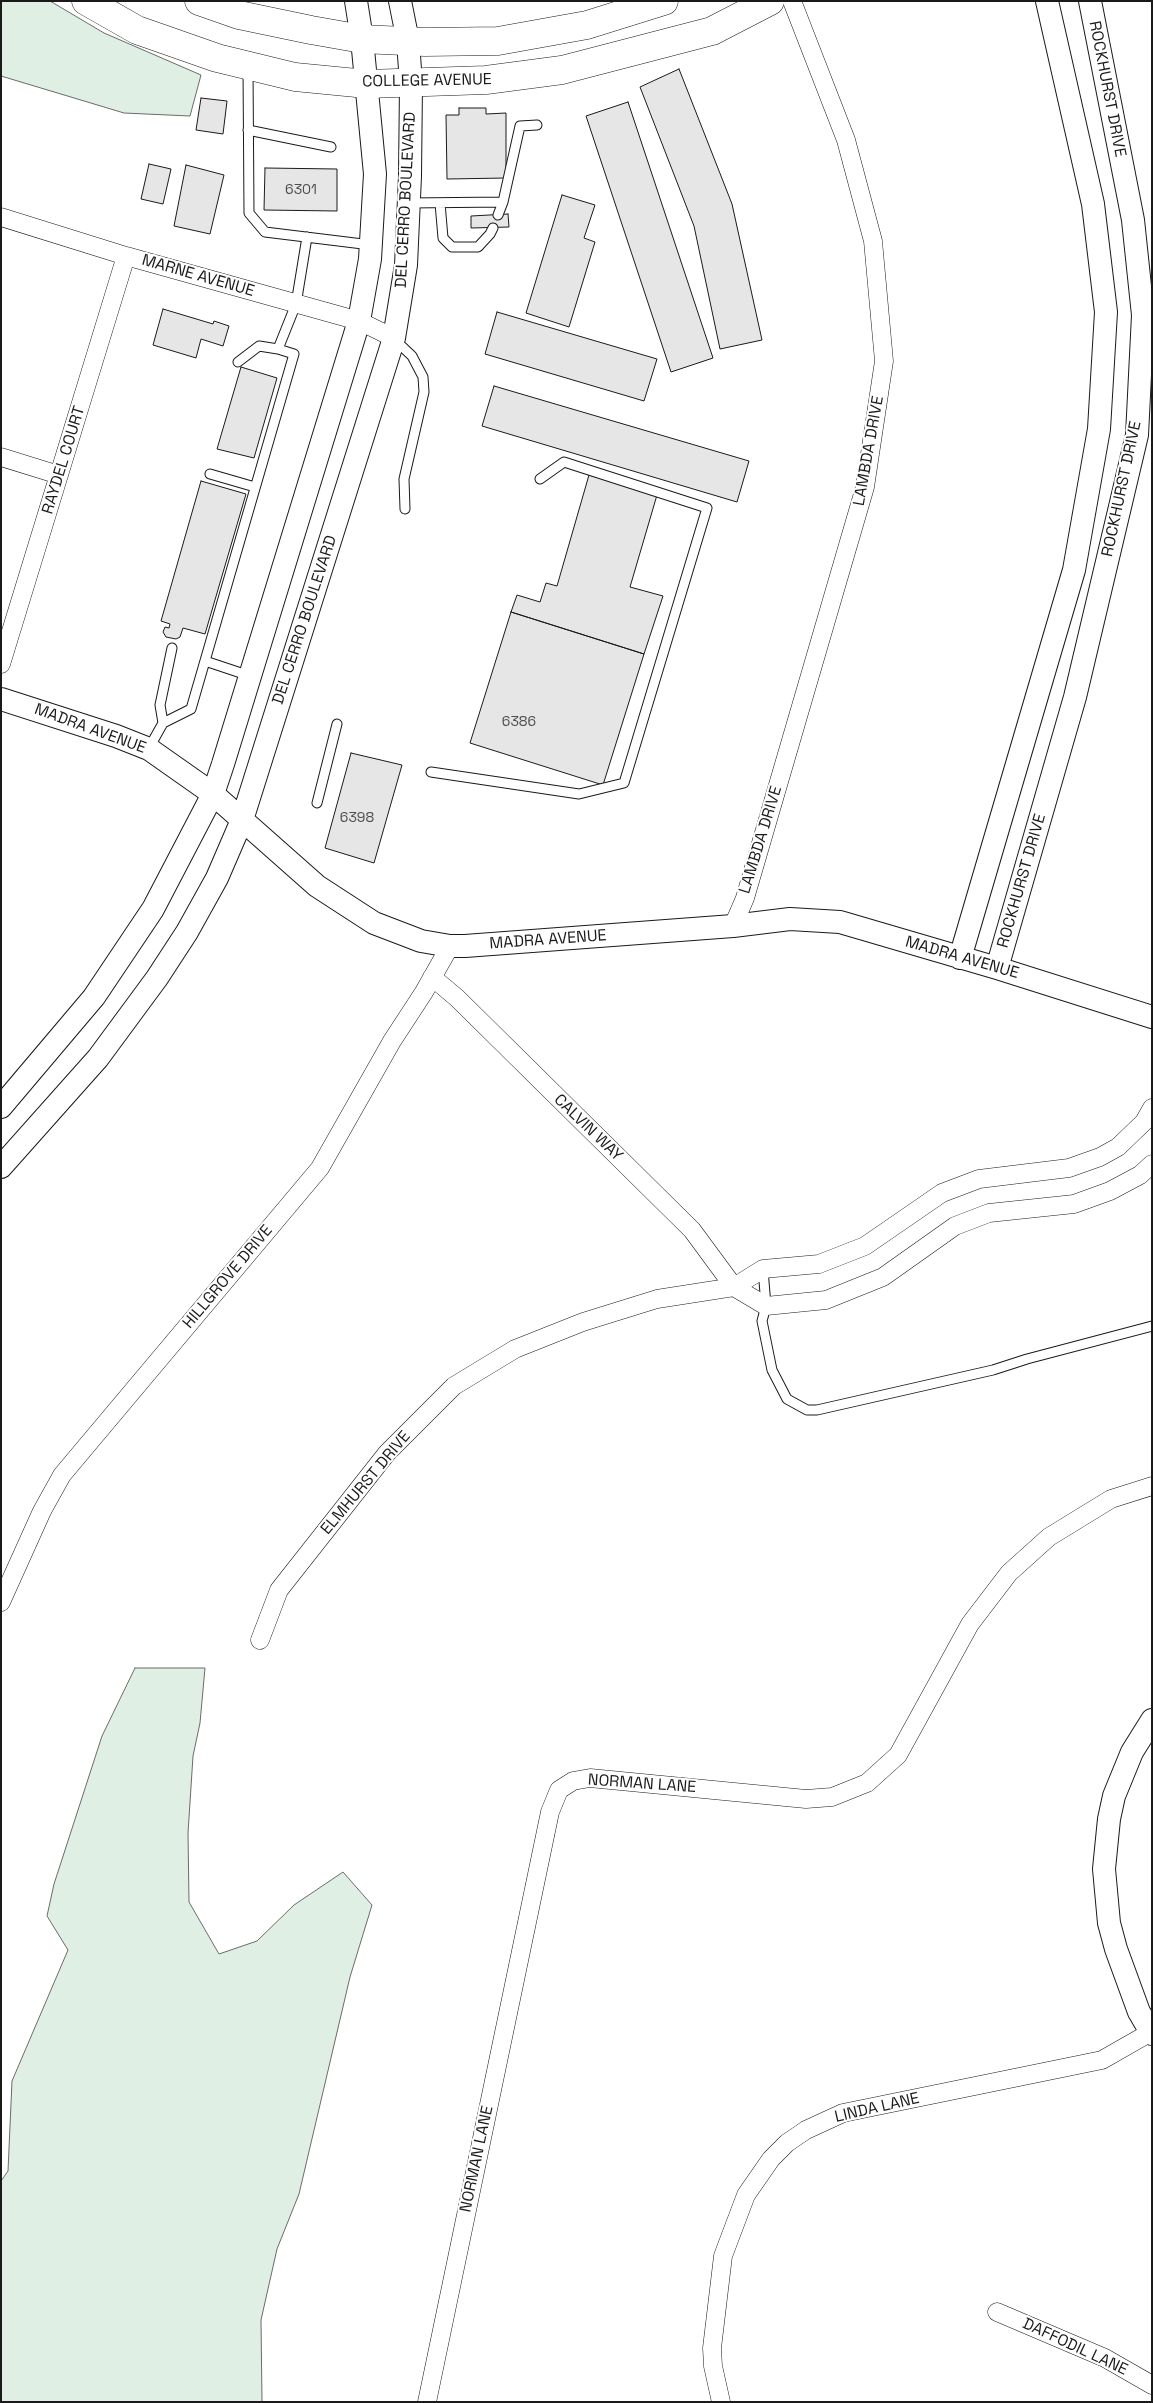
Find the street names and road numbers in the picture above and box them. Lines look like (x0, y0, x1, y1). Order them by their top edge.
street label: ROCKHURST DRIVE (1084, 19, 1130, 159)
street label: COLLEGE AVENUE (362, 70, 492, 92)
street label: DEL CERRO BOULEVARD (392, 111, 420, 289)
street label: MARNE AVENUE (140, 251, 256, 301)
street label: LAMBDA DRIVE (850, 394, 888, 508)
street label: RAYDEL COURT (38, 404, 90, 516)
street label: ROCKHURST DRIVE (1098, 419, 1146, 559)
street label: DEL CERRO BOULEVARD (269, 533, 341, 707)
street label: MADRA AVENUE (32, 700, 148, 758)
street label: LAMBDA DRIVE (736, 784, 786, 896)
street label: ROCKHURST DRIVE (994, 812, 1050, 950)
street label: MADRA AVENUE (489, 926, 607, 954)
street label: MADRA AVENUE (903, 933, 1021, 983)
street label: CALVIN WAY (550, 1090, 626, 1166)
street label: HILLGROVE DRIVE (179, 1221, 277, 1333)
street label: ELMHURST DRIVE (317, 1427, 415, 1539)
street label: NORMAN LANE (587, 1771, 697, 1797)
street label: LINDA LANE (833, 2089, 921, 2127)
street label: NORMAN LANE (456, 2104, 498, 2214)
street label: DAFFODIL LANE (1019, 2314, 1131, 2380)

